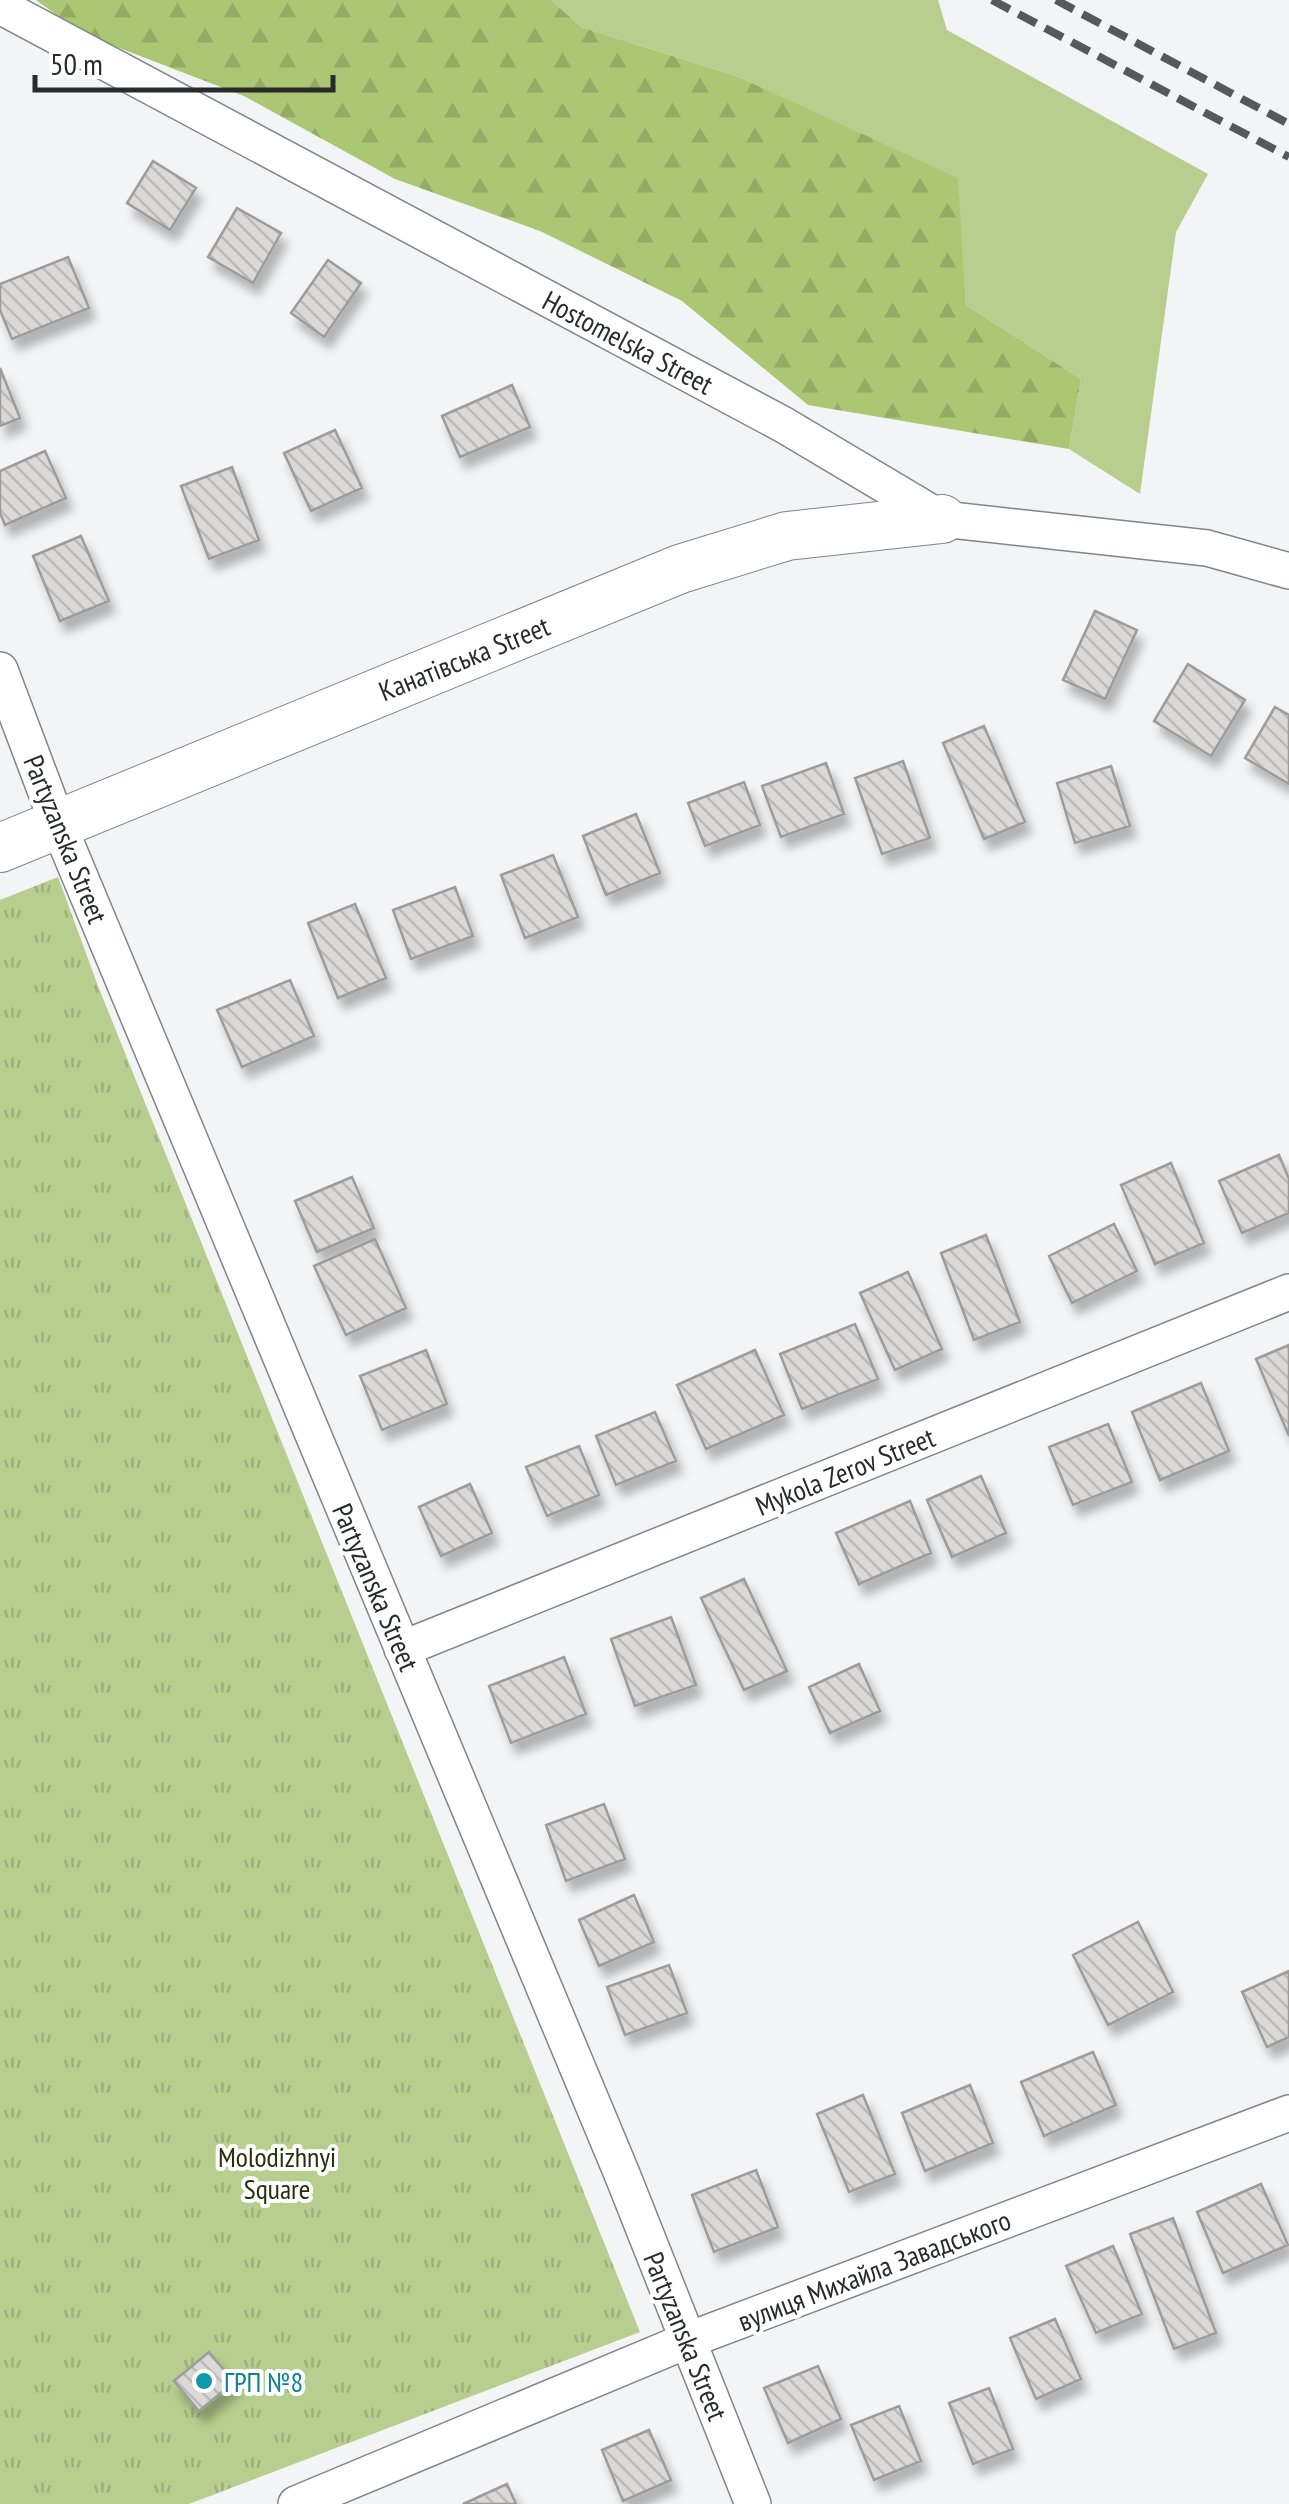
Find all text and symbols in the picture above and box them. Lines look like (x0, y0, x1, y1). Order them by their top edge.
scale bar (35, 30, 332, 92)
text: 50 m (50, 44, 103, 83)
street label: Hostomelska Street (536, 282, 720, 403)
street label: Канатівська Street (373, 607, 555, 709)
street label: Partyzanska Street (15, 749, 117, 929)
street label: Mykola Zerov Street (750, 1418, 940, 1524)
street label: Partyzanska Street (324, 1498, 428, 1677)
park label: Molodіzhnyi Square (218, 2138, 336, 2207)
street label: вулиця Михайла Завадського (732, 2201, 1016, 2339)
street label: Partyzanska Street (635, 2246, 737, 2426)
place label: ГРП №8 (224, 2363, 303, 2400)
marker: ГРП №8 (193, 2370, 215, 2392)

